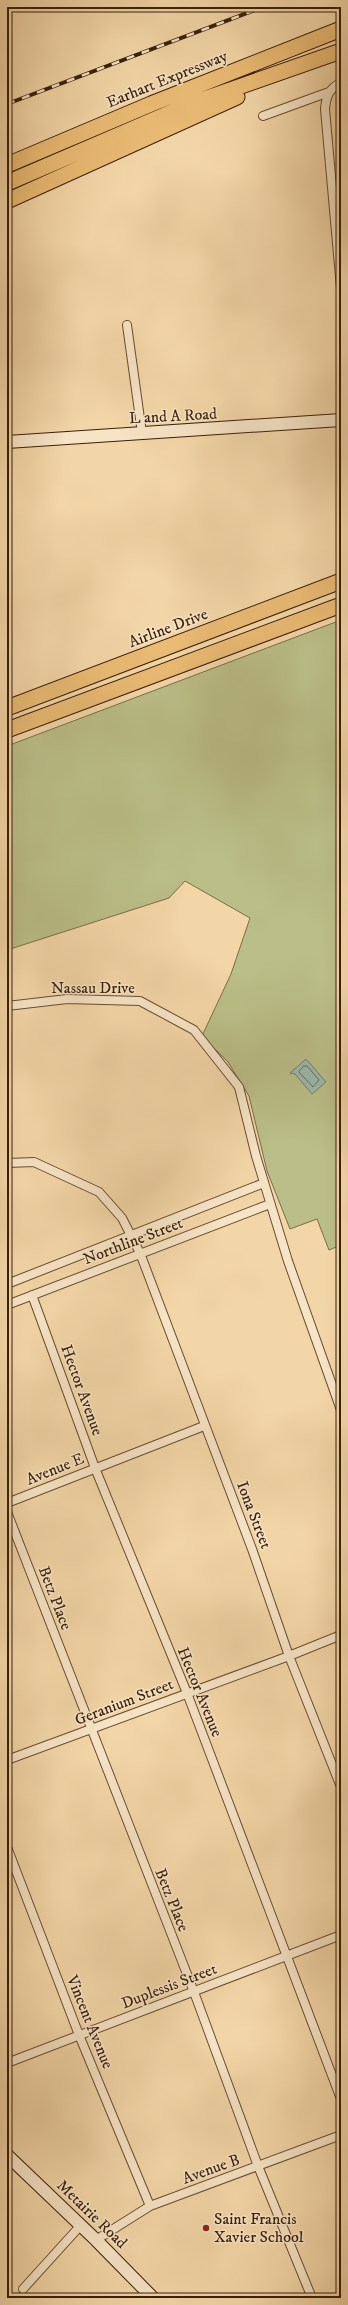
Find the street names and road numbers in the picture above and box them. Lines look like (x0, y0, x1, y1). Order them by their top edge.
street label: Earhart Expressway (104, 45, 231, 112)
street label: L and A Road (128, 404, 218, 428)
street label: Airline Drive (126, 604, 211, 652)
street label: Nassau Drive (51, 978, 135, 998)
street label: Northline Street (80, 1213, 186, 1269)
street label: Hector Avenue (56, 1342, 108, 1438)
street label: Avenue E (23, 1448, 87, 1490)
street label: Iona Street (232, 1478, 276, 1552)
street label: Betz Place (34, 1563, 76, 1633)
street label: Hector Avenue (173, 1644, 227, 1740)
street label: Geranium Street (72, 1674, 176, 1730)
street label: Betz Place (150, 1865, 194, 1935)
street label: Duplessis Street (119, 1959, 219, 2013)
street label: Vincent Avenue (62, 1971, 118, 2072)
street label: Avenue B (180, 2149, 242, 2189)
street label: Metairie Road (53, 2175, 131, 2253)

